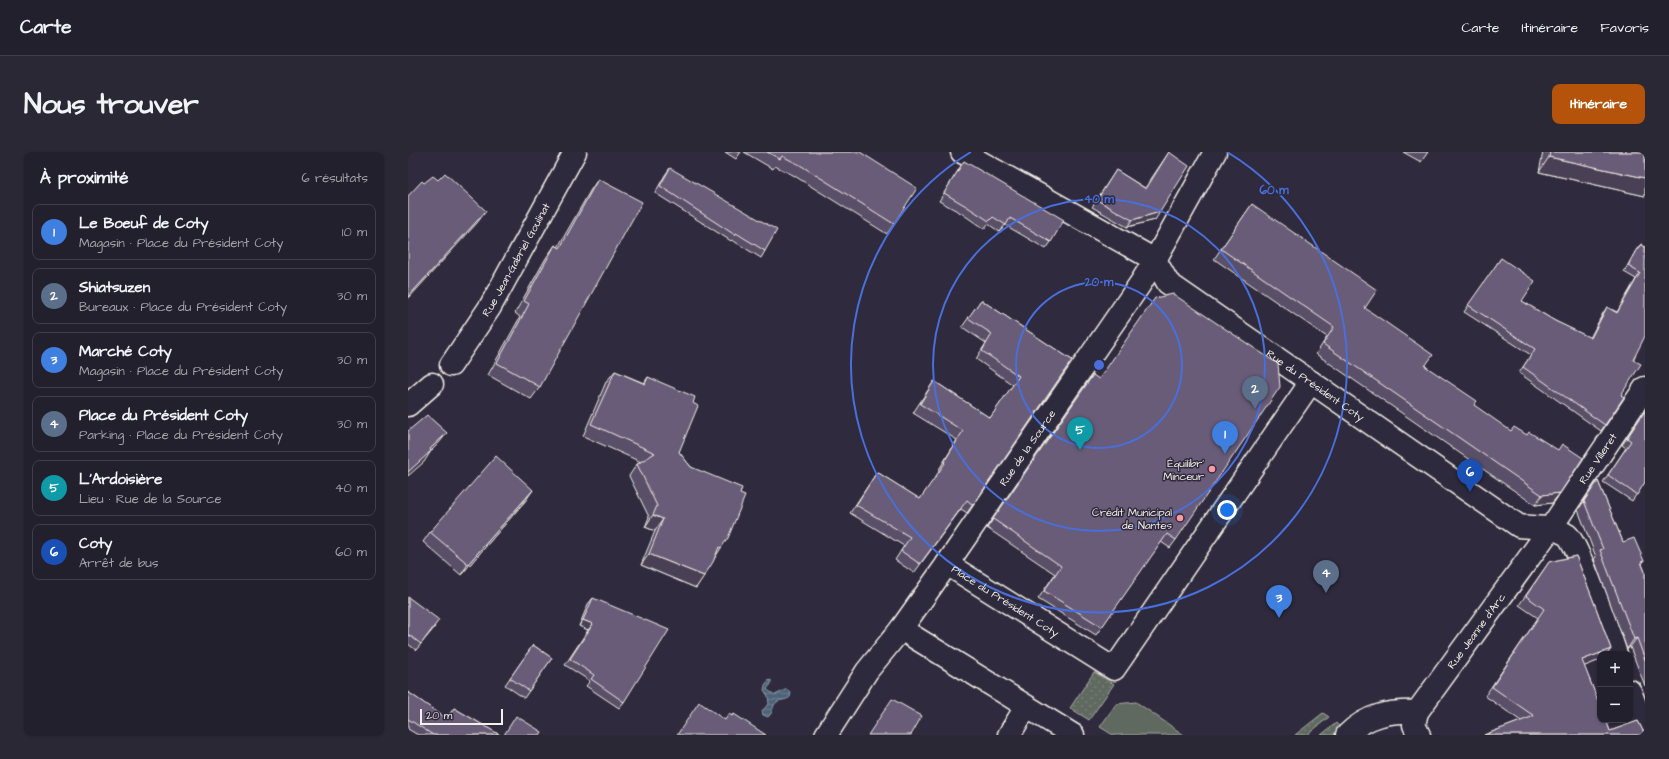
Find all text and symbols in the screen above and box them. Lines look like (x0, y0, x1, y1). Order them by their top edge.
text: Carte (20, 14, 72, 41)
text: Carte (1461, 18, 1499, 38)
text: Itinéraire (1521, 18, 1578, 38)
text: Favoris (1600, 18, 1649, 38)
button: Itinéraire (1552, 84, 1645, 124)
text: Nous trouver (24, 85, 199, 124)
text: À proximité (40, 166, 129, 190)
text: 6 résultats (302, 169, 368, 187)
text: 60 m (1259, 182, 1289, 199)
text: 40 m (1084, 191, 1115, 208)
street label: Rue Jean-Gabriel Goulinat (478, 199, 554, 319)
text: Le Boeuf de Coty (79, 213, 208, 234)
text: 1 (53, 223, 55, 241)
text: 10 m (342, 223, 367, 241)
text: Magasin · Place du Président Coty (79, 234, 283, 252)
text: 20 m (1084, 274, 1114, 291)
text: Shiatsuzen (79, 277, 150, 298)
text: 2 (50, 287, 58, 305)
text: 30 m (337, 287, 367, 305)
text: Bureaux · Place du Président Coty (79, 298, 287, 316)
text: Marché Coty (79, 341, 172, 362)
street label: Rue du Président Coty (1264, 346, 1368, 425)
text: 3 (51, 351, 57, 369)
text: 30 m (337, 351, 367, 369)
centre of rings (1092, 358, 1106, 372)
text: Magasin · Place du Président Coty (79, 362, 283, 380)
pin: 2 (1242, 376, 1268, 409)
text: Place du Président Coty (79, 405, 248, 426)
street label: Rue de la Source (996, 407, 1059, 489)
text: 4 (50, 415, 58, 433)
text: 30 m (337, 415, 367, 433)
pin: 5 (1067, 417, 1093, 450)
pin: 1 (1212, 421, 1238, 454)
text: Parking · Place du Président Coty (79, 426, 283, 444)
street label: Rue Villeret (1575, 429, 1620, 487)
place label: Équilibr' Minceur (1163, 456, 1204, 484)
pin: 6 (1457, 459, 1483, 492)
marker: Équilibr' Minceur (1207, 464, 1217, 474)
text: L'Ardoisière (79, 469, 162, 490)
text: 5 (49, 479, 59, 497)
text: 40 m (335, 479, 367, 497)
text: Lieu · Rue de la Source (79, 490, 221, 508)
your location (1217, 500, 1237, 520)
place label: Crédit Municipal de Nantes (1092, 505, 1172, 533)
marker: Crédit Municipal de Nantes (1175, 513, 1185, 523)
text: Coty (79, 533, 112, 554)
text: 6 (50, 543, 58, 561)
text: 60 m (335, 543, 367, 561)
text: Arrêt de bus (79, 554, 159, 572)
pin: 4 (1313, 560, 1339, 593)
street label: Place du Président Coty (949, 561, 1062, 641)
pin: 3 (1266, 585, 1292, 618)
street label: Rue Jeanne d'Arc (1444, 590, 1509, 672)
map controls (1597, 651, 1633, 723)
button: + (1597, 651, 1633, 687)
button: − (1597, 687, 1633, 723)
scale bar (420, 707, 503, 726)
text: 20 m (426, 708, 452, 723)

